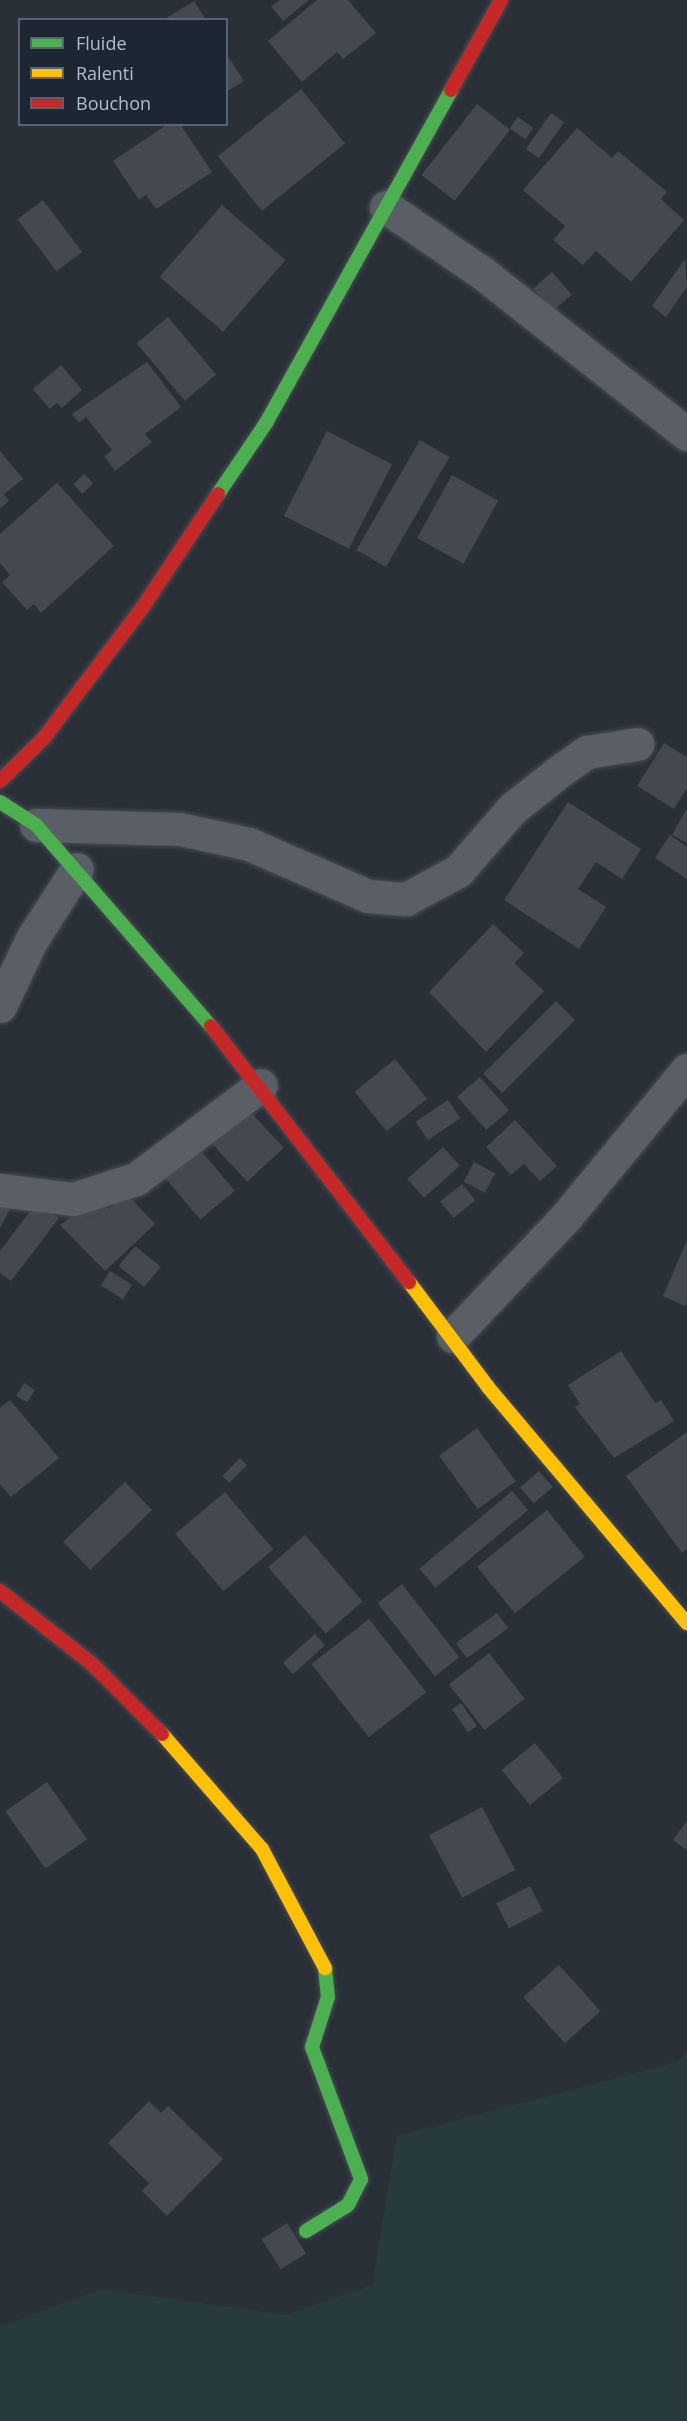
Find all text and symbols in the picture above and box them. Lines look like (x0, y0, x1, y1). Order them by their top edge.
legend (18, 18, 228, 126)
text: Fluide (76, 31, 127, 55)
text: Ralenti (76, 61, 134, 85)
text: Bouchon (76, 91, 151, 115)

